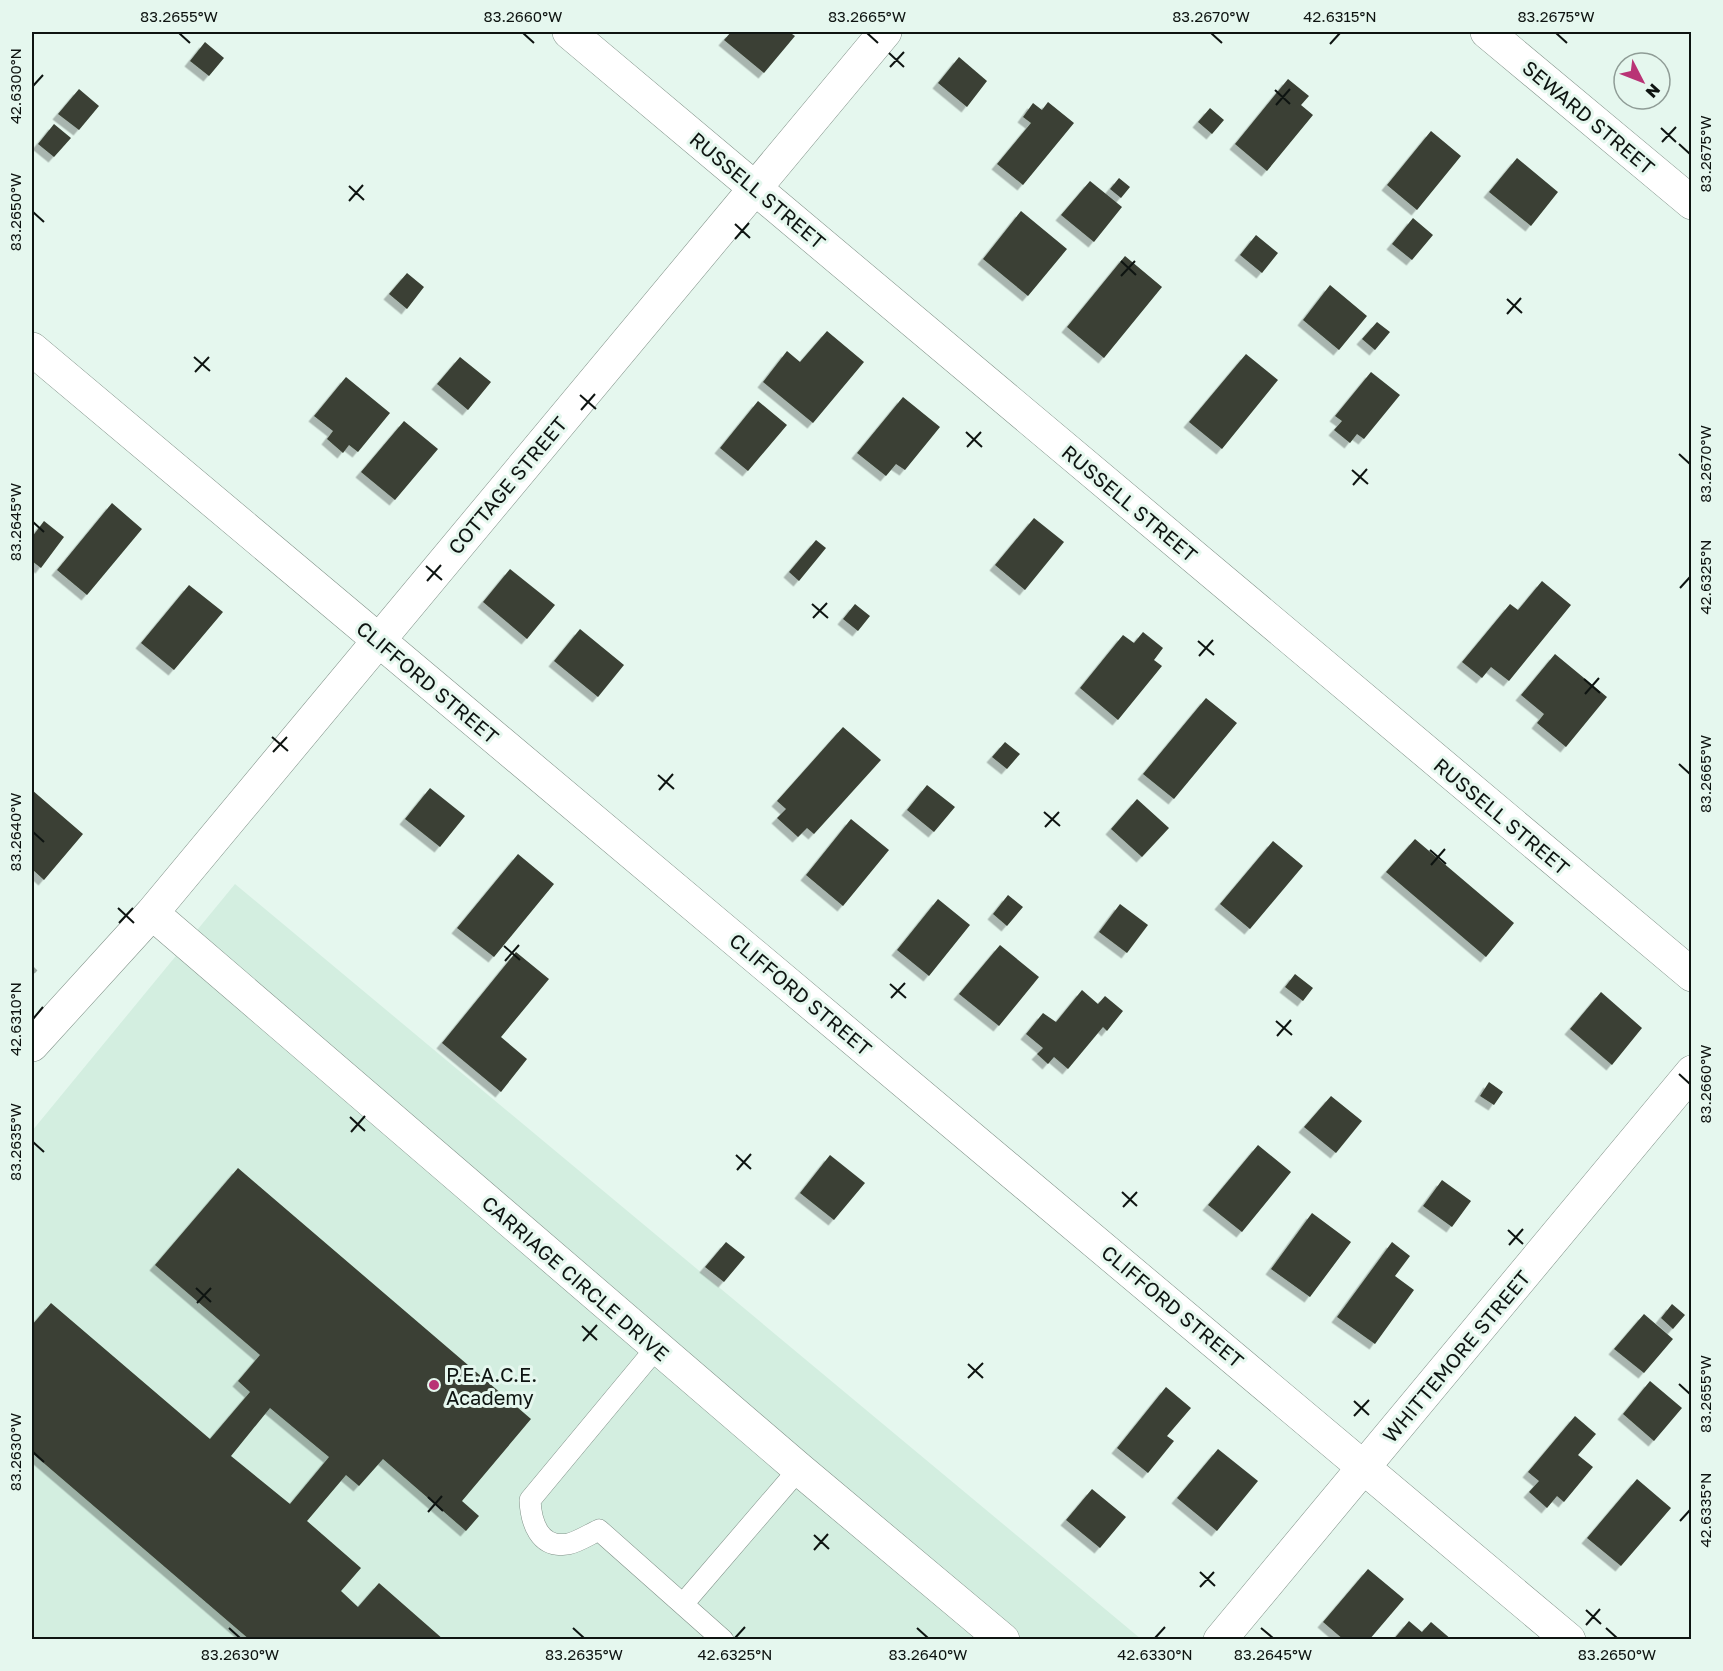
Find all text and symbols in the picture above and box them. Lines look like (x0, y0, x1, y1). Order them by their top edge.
text: 83.2655°W (140, 7, 218, 25)
text: 83.2660°W (484, 7, 562, 25)
text: 83.2665°W (828, 7, 906, 25)
text: 83.2670°W (1172, 7, 1250, 25)
text: 42.6315°N (1303, 7, 1377, 25)
text: 83.2675°W (1517, 7, 1595, 25)
text: 42.6300°N (6, 48, 24, 124)
north arrow (1612, 51, 1672, 111)
street label: SEWARD STREET (1518, 55, 1660, 179)
text: N (1642, 80, 1665, 102)
text: 83.2675°W (1696, 115, 1714, 193)
street label: RUSSELL STREET (685, 126, 831, 254)
text: 83.2650°W (6, 173, 24, 251)
street label: COTTAGE STREET (443, 411, 571, 559)
text: 83.2670°W (1696, 425, 1714, 503)
street label: RUSSELL STREET (1057, 439, 1203, 567)
text: 83.2645°W (6, 483, 24, 561)
text: 42.6325°N (1696, 540, 1714, 614)
street label: CLIFFORD STREET (352, 616, 504, 748)
text: 83.2665°W (1696, 735, 1714, 813)
street label: RUSSELL STREET (1429, 752, 1575, 880)
text: 83.2640°W (6, 793, 24, 871)
street label: CLIFFORD STREET (725, 928, 877, 1060)
text: 42.6310°N (6, 982, 24, 1056)
text: 83.2660°W (1696, 1045, 1714, 1123)
text: 83.2635°W (6, 1103, 24, 1181)
street label: CARRIAGE CIRCLE DRIVE (478, 1190, 674, 1366)
street label: CLIFFORD STREET (1097, 1240, 1249, 1372)
street label: WHITTEMORE STREET (1377, 1265, 1535, 1447)
text: 83.2655°W (1696, 1355, 1714, 1433)
place label: P.E.A.C.E. Academy (446, 1362, 537, 1409)
marker: P.E.A.C.E. Academy (427, 1378, 441, 1392)
text: 83.2630°W (6, 1413, 24, 1491)
text: 42.6335°N (1696, 1473, 1714, 1547)
text: 83.2630°W (201, 1645, 279, 1663)
text: 83.2635°W (545, 1645, 623, 1663)
text: 42.6325°N (698, 1645, 772, 1663)
text: 83.2640°W (889, 1645, 967, 1663)
text: 42.6330°N (1117, 1645, 1193, 1663)
text: 83.2645°W (1234, 1645, 1312, 1663)
text: 83.2650°W (1578, 1645, 1656, 1663)

